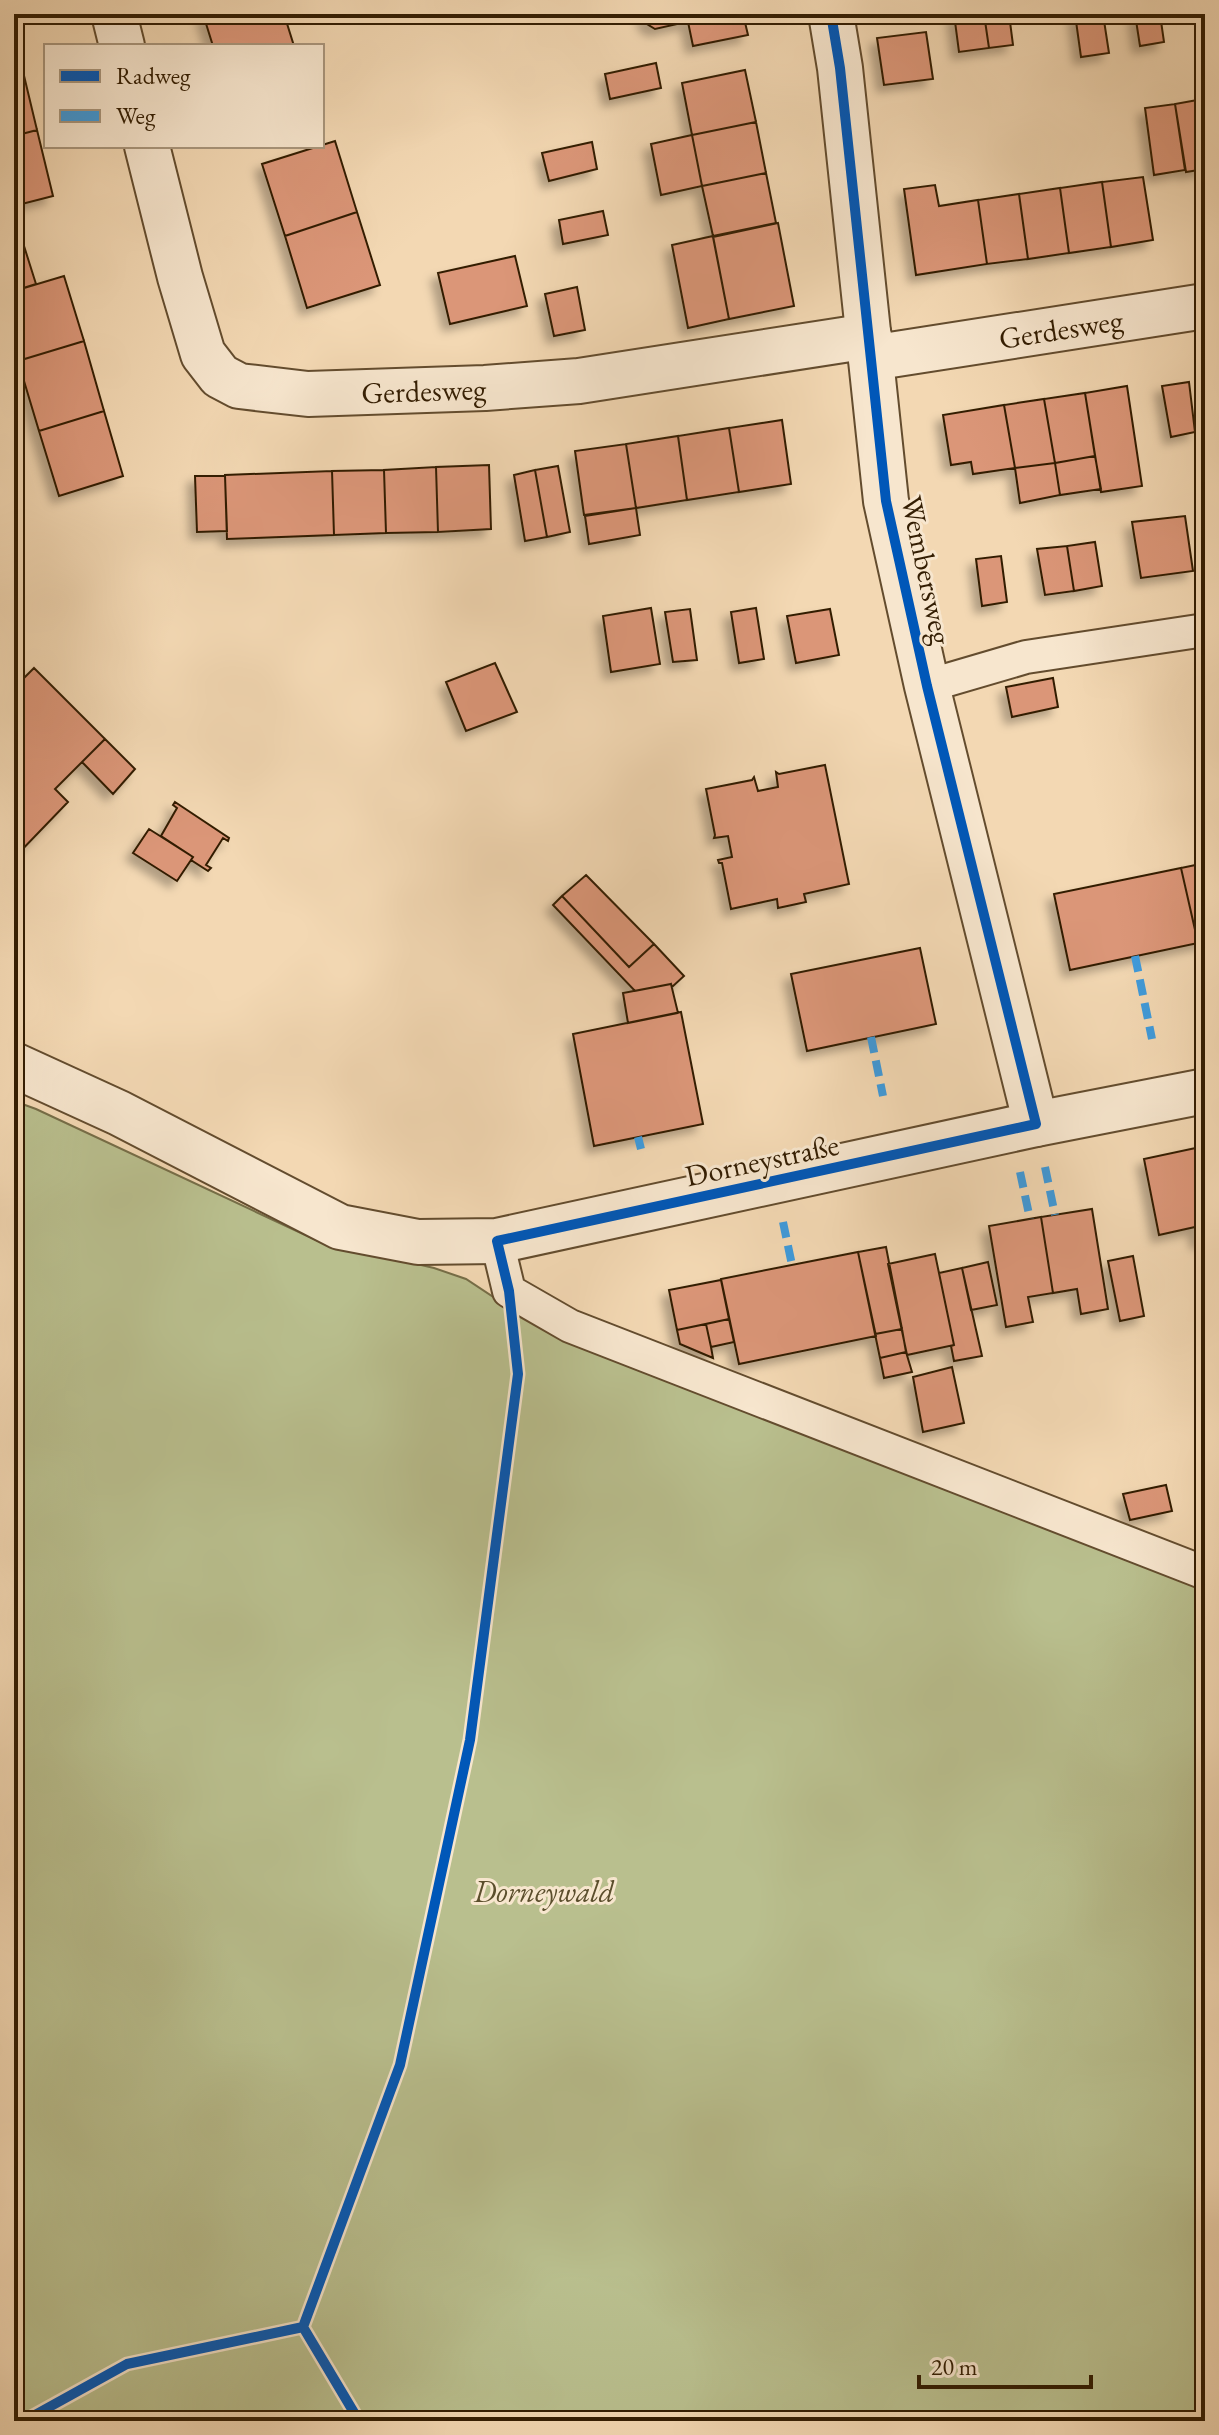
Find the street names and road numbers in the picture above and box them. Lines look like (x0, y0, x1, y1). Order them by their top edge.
street label: Gerdesweg (996, 299, 1126, 357)
street label: Gerdesweg (361, 368, 488, 412)
street label: Wembersweg (892, 492, 962, 649)
street label: Dorneystraße (682, 1125, 842, 1195)

